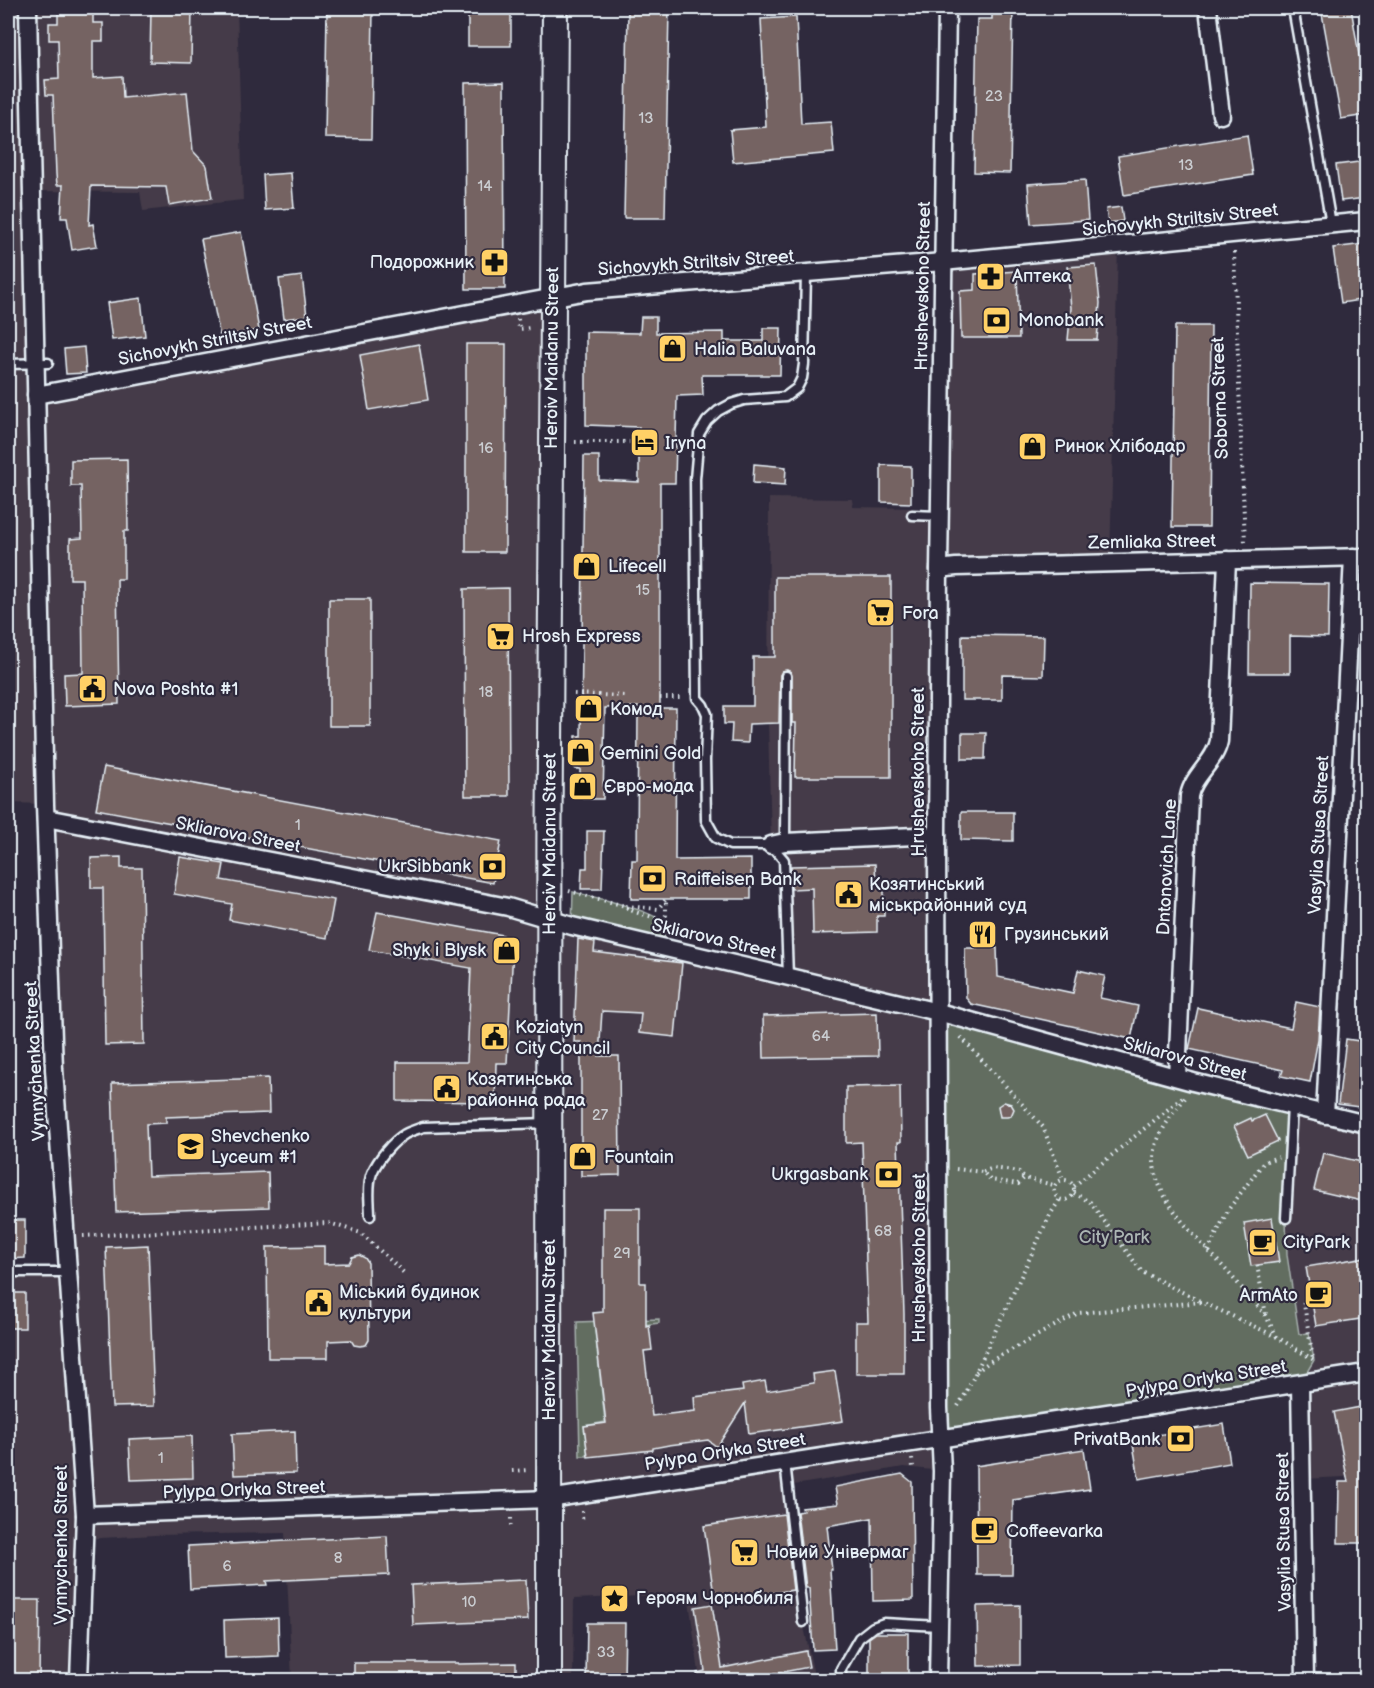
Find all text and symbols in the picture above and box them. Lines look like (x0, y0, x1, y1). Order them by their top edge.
house number: 23 (985, 87, 1003, 106)
house number: 13 (638, 109, 654, 128)
house number: 13 (1178, 156, 1194, 175)
house number: 14 (478, 177, 492, 196)
street label: Sichovykh Striltsiv Street (1081, 199, 1279, 241)
street label: Hrushevskoho Street (911, 201, 935, 371)
pharmacy icon: Подорожник (479, 246, 511, 278)
street label: Sichovykh Striltsiv Street (597, 246, 795, 280)
place label: Подорожник (370, 252, 474, 273)
pharmacy icon: Аптека (975, 260, 1007, 292)
street label: Heroiv Maidanu Street (540, 266, 563, 449)
place label: Аптека (1011, 266, 1072, 287)
bank icon: Monobank (981, 304, 1013, 336)
place label: Monobank (1018, 310, 1104, 331)
street label: Sichovykh Striltsiv Street (116, 312, 314, 370)
shop icon: Halia Baluvana (657, 333, 689, 365)
street label: Soborna Street (1207, 336, 1233, 459)
place label: Halia Baluvana (694, 339, 816, 360)
hotel icon: Iryna (628, 427, 660, 459)
shop icon: Ринок Хлібодар (1017, 430, 1049, 462)
place label: Iryna (665, 433, 706, 454)
place label: Ринок Хлібодар (1054, 436, 1185, 457)
house number: 16 (479, 439, 493, 458)
street label: Zemliaka Street (1087, 530, 1216, 554)
shop icon: Lifecell (571, 550, 603, 582)
place label: Lifecell (608, 556, 666, 577)
house number: 15 (636, 581, 650, 600)
supermarket icon: Fora (865, 597, 897, 629)
place label: Fora (902, 603, 939, 624)
supermarket icon: Hrosh Express (485, 620, 517, 652)
place label: Hrosh Express (522, 626, 641, 647)
public building icon: Nova Poshta #1 (76, 673, 108, 705)
place label: Nova Poshta #1 (113, 679, 238, 700)
house number: 18 (479, 683, 494, 702)
street label: Hrushevskoho Street (908, 687, 929, 857)
shop icon: Комод (573, 693, 605, 725)
place label: Комод (610, 699, 663, 720)
shop icon: Gemini Gold (564, 737, 596, 769)
place label: Gemini Gold (601, 743, 701, 764)
street label: Heroiv Maidanu Street (539, 753, 560, 935)
street label: Vasylia Stusa Street (1304, 754, 1334, 915)
shop icon: Євро-мода (567, 770, 599, 802)
place label: Євро-мода (604, 776, 695, 797)
street label: Dntonovich Lane (1153, 798, 1181, 936)
street label: Skliarova Street (174, 813, 303, 858)
house number: 1 (295, 816, 301, 835)
bank icon: UkrSibbank (476, 850, 508, 882)
place label: UkrSibbank (378, 856, 471, 877)
bank icon: Raiffeisen Bank (637, 863, 669, 895)
place label: Raiffeisen Bank (674, 869, 801, 890)
place label: Козятинський міськрайонний суд (869, 874, 1027, 916)
public building icon: Козятинський міськрайонний суд (832, 878, 864, 910)
street label: Skliarova Street (650, 914, 779, 964)
restaurant icon: Грузинський (967, 918, 999, 950)
place label: Грузинський (1004, 924, 1109, 945)
shop icon: Shyk i Blysk (491, 934, 523, 966)
place label: Shyk i Blysk (392, 940, 486, 961)
street label: Vynnychenka Street (20, 980, 50, 1142)
place label: Koziatyn City Council (515, 1017, 610, 1059)
public building icon: Koziatyn City Council (478, 1021, 510, 1053)
house number: 64 (812, 1027, 830, 1046)
street label: Skliarova Street (1121, 1032, 1249, 1086)
place label: Козятинська районна рада (467, 1069, 586, 1111)
public building icon: Козятинська районна рада (430, 1073, 462, 1105)
house number: 27 (592, 1106, 609, 1125)
place label: Shevchenko Lyceum #1 (211, 1126, 310, 1168)
school or university icon: Shevchenko Lyceum #1 (174, 1130, 206, 1162)
shop icon: Fountain (567, 1141, 599, 1173)
place label: Fountain (604, 1147, 674, 1168)
bank icon: Ukrgasbank (873, 1158, 905, 1190)
place label: Ukrgasbank (771, 1164, 868, 1185)
street label: Hrushevskoho Street (909, 1173, 930, 1343)
house number: 68 (874, 1222, 892, 1241)
cafe icon: CityPark (1246, 1226, 1278, 1258)
park label: City Park (1079, 1227, 1149, 1248)
place label: CityPark (1283, 1232, 1350, 1253)
street label: Heroiv Maidanu Street (539, 1239, 560, 1421)
house number: 29 (613, 1244, 631, 1263)
cafe icon: ArmAto (1303, 1279, 1335, 1311)
place label: Міський будинок культури (339, 1282, 480, 1324)
place label: ArmAto (1239, 1285, 1298, 1306)
public building icon: Міський будинок культури (302, 1286, 334, 1318)
street label: Pylypa Orlyka Street (1124, 1356, 1289, 1402)
bank icon: PrivatBank (1165, 1423, 1197, 1455)
street label: Pylypa Orlyka Street (643, 1429, 808, 1475)
place label: PrivatBank (1073, 1429, 1160, 1450)
house number: 1 (158, 1449, 164, 1468)
street label: Vasylia Stusa Street (1272, 1452, 1296, 1612)
street label: Vynnychenka Street (51, 1464, 72, 1625)
street label: Pylypa Orlyka Street (162, 1477, 326, 1503)
cafe icon: Coffeevarka (969, 1515, 1001, 1547)
place label: Coffeevarka (1006, 1521, 1103, 1542)
supermarket icon: Новий Універмаг (729, 1536, 761, 1568)
place label: Новий Універмаг (766, 1542, 909, 1563)
house number: 8 (334, 1549, 343, 1568)
house number: 6 (222, 1557, 232, 1576)
place icon: Героям Чорнобиля (599, 1582, 631, 1614)
place label: Героям Чорнобиля (636, 1588, 793, 1609)
house number: 10 (462, 1593, 476, 1612)
house number: 33 (597, 1643, 615, 1662)

